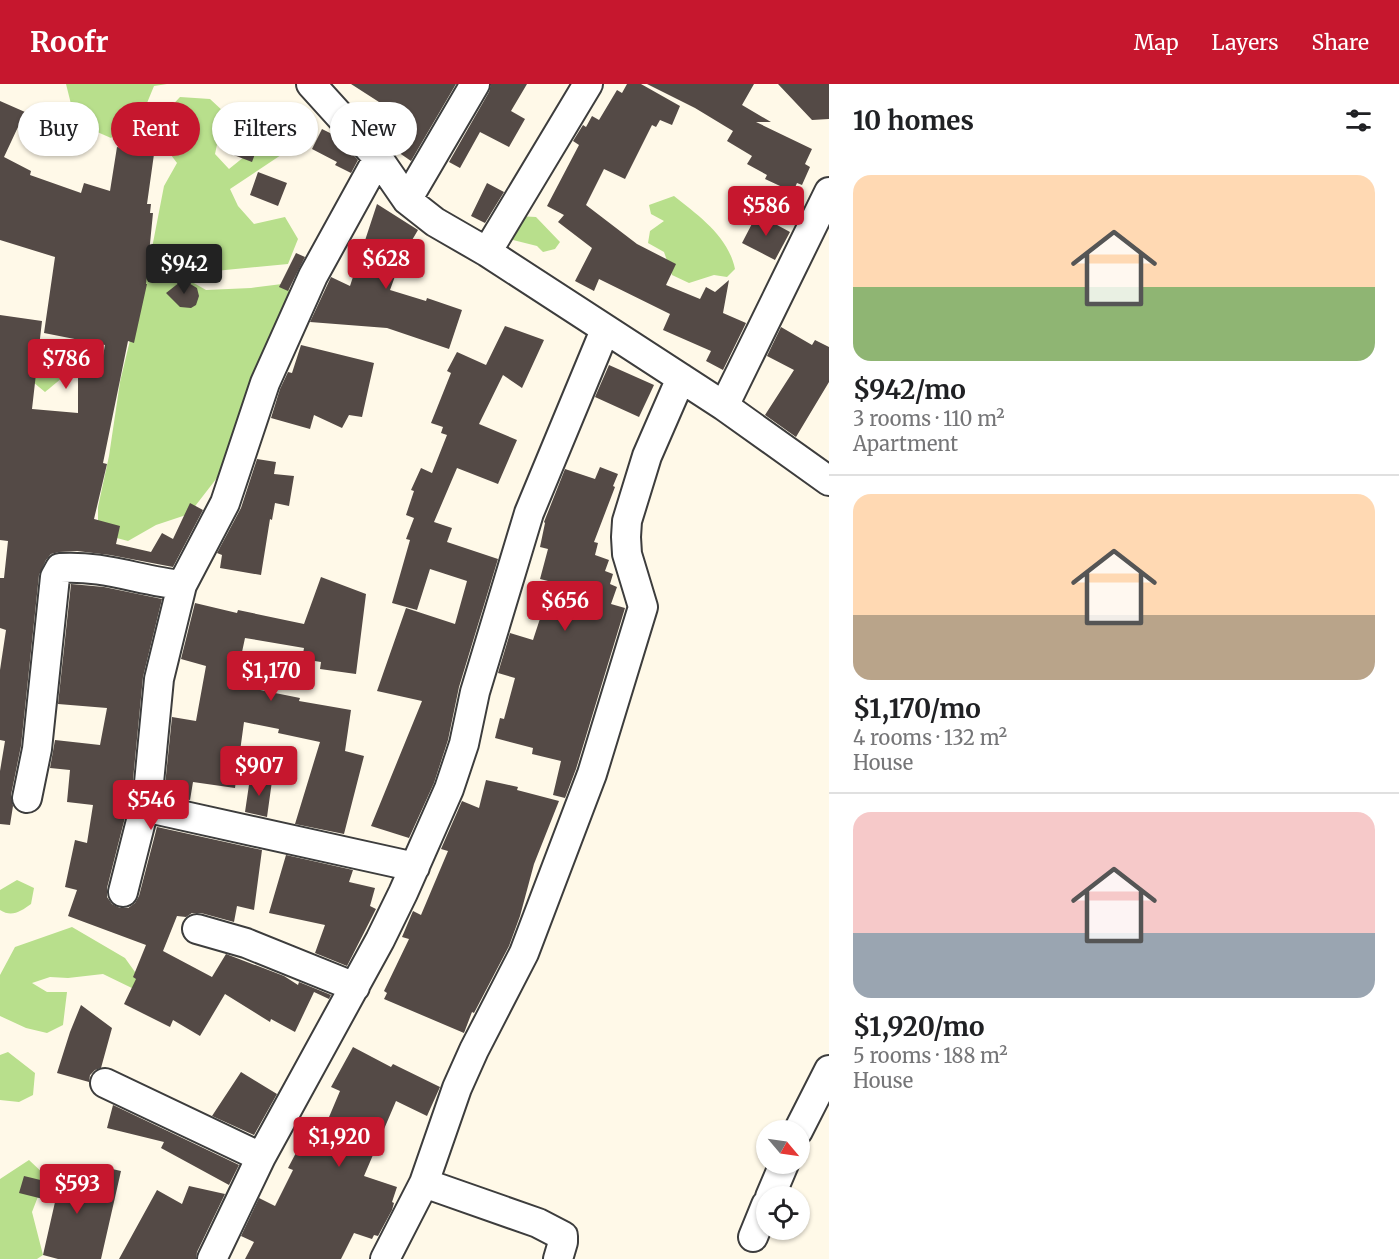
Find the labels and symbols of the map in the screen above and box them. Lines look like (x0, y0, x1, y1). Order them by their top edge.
pin: $586 (730, 186, 802, 237)
pin: $628 (350, 239, 422, 290)
pin: $942 (148, 244, 220, 295)
pin: $786 (30, 339, 102, 390)
pin: $656 (529, 581, 601, 632)
pin: $1,170 (222, 651, 320, 702)
pin: $907 (223, 746, 295, 797)
pin: $546 (115, 780, 187, 831)
pin: $1,920 (290, 1117, 388, 1168)
north arrow (756, 1120, 810, 1174)
pin: $593 (41, 1164, 113, 1215)

